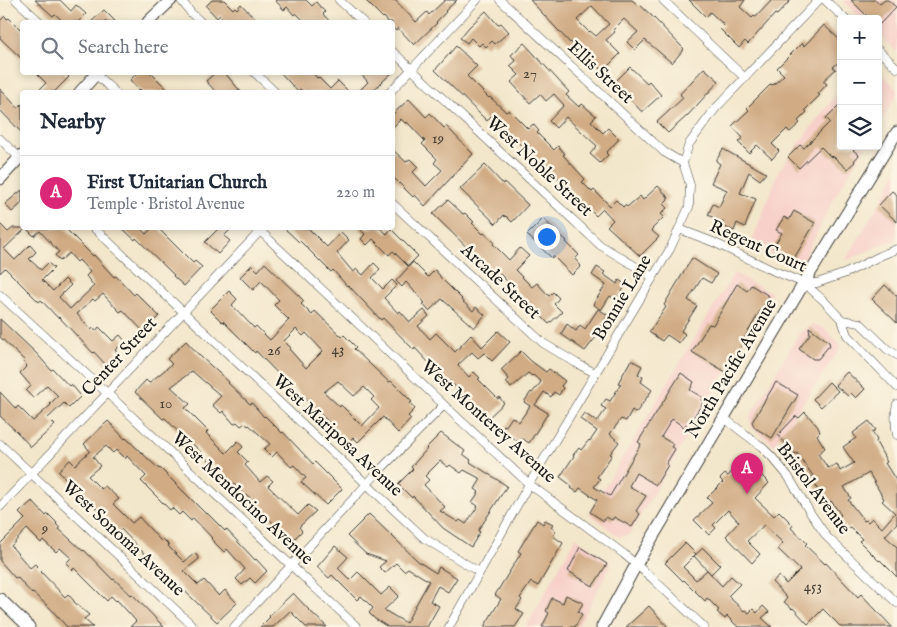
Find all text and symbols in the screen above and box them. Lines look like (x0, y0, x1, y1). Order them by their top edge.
map controls (837, 15, 882, 150)
button: + (837, 15, 882, 60)
search box (20, 20, 395, 75)
icon: search (38, 34, 66, 62)
text: Search here (78, 36, 169, 60)
street label: Ellis Street (562, 37, 638, 109)
button: − (837, 60, 882, 105)
house number: 27 (523, 64, 537, 83)
button: layers (837, 105, 882, 150)
text: Nearby (40, 109, 105, 136)
street label: West Noble Street (481, 112, 597, 222)
house number: 19 (432, 129, 444, 148)
text: First Unitarian Church (87, 171, 267, 195)
text: A (51, 183, 61, 203)
text: 220 m (336, 183, 375, 203)
text: Temple · Bristol Avenue (87, 195, 245, 215)
street label: Regent Court (706, 215, 810, 279)
your location (534, 224, 560, 250)
street label: Arcade Street (455, 239, 545, 325)
street label: Bonnie Lane (588, 251, 658, 345)
street label: North Pacific Avenue (681, 295, 783, 443)
street label: Center Street (77, 312, 163, 402)
house number: 43 (332, 340, 344, 359)
house number: 26 (267, 341, 281, 360)
street label: West Monterey Avenue (416, 355, 560, 489)
street label: West Mariposa Avenue (267, 370, 407, 502)
house number: 10 (160, 394, 172, 413)
street label: West Mendocino Avenue (166, 427, 318, 571)
street label: Bristol Avenue (771, 438, 855, 540)
pin: A (731, 453, 763, 494)
street label: West Sonoma Avenue (57, 476, 189, 602)
house number: 9 (41, 519, 48, 538)
house number: 453 (804, 577, 822, 596)

